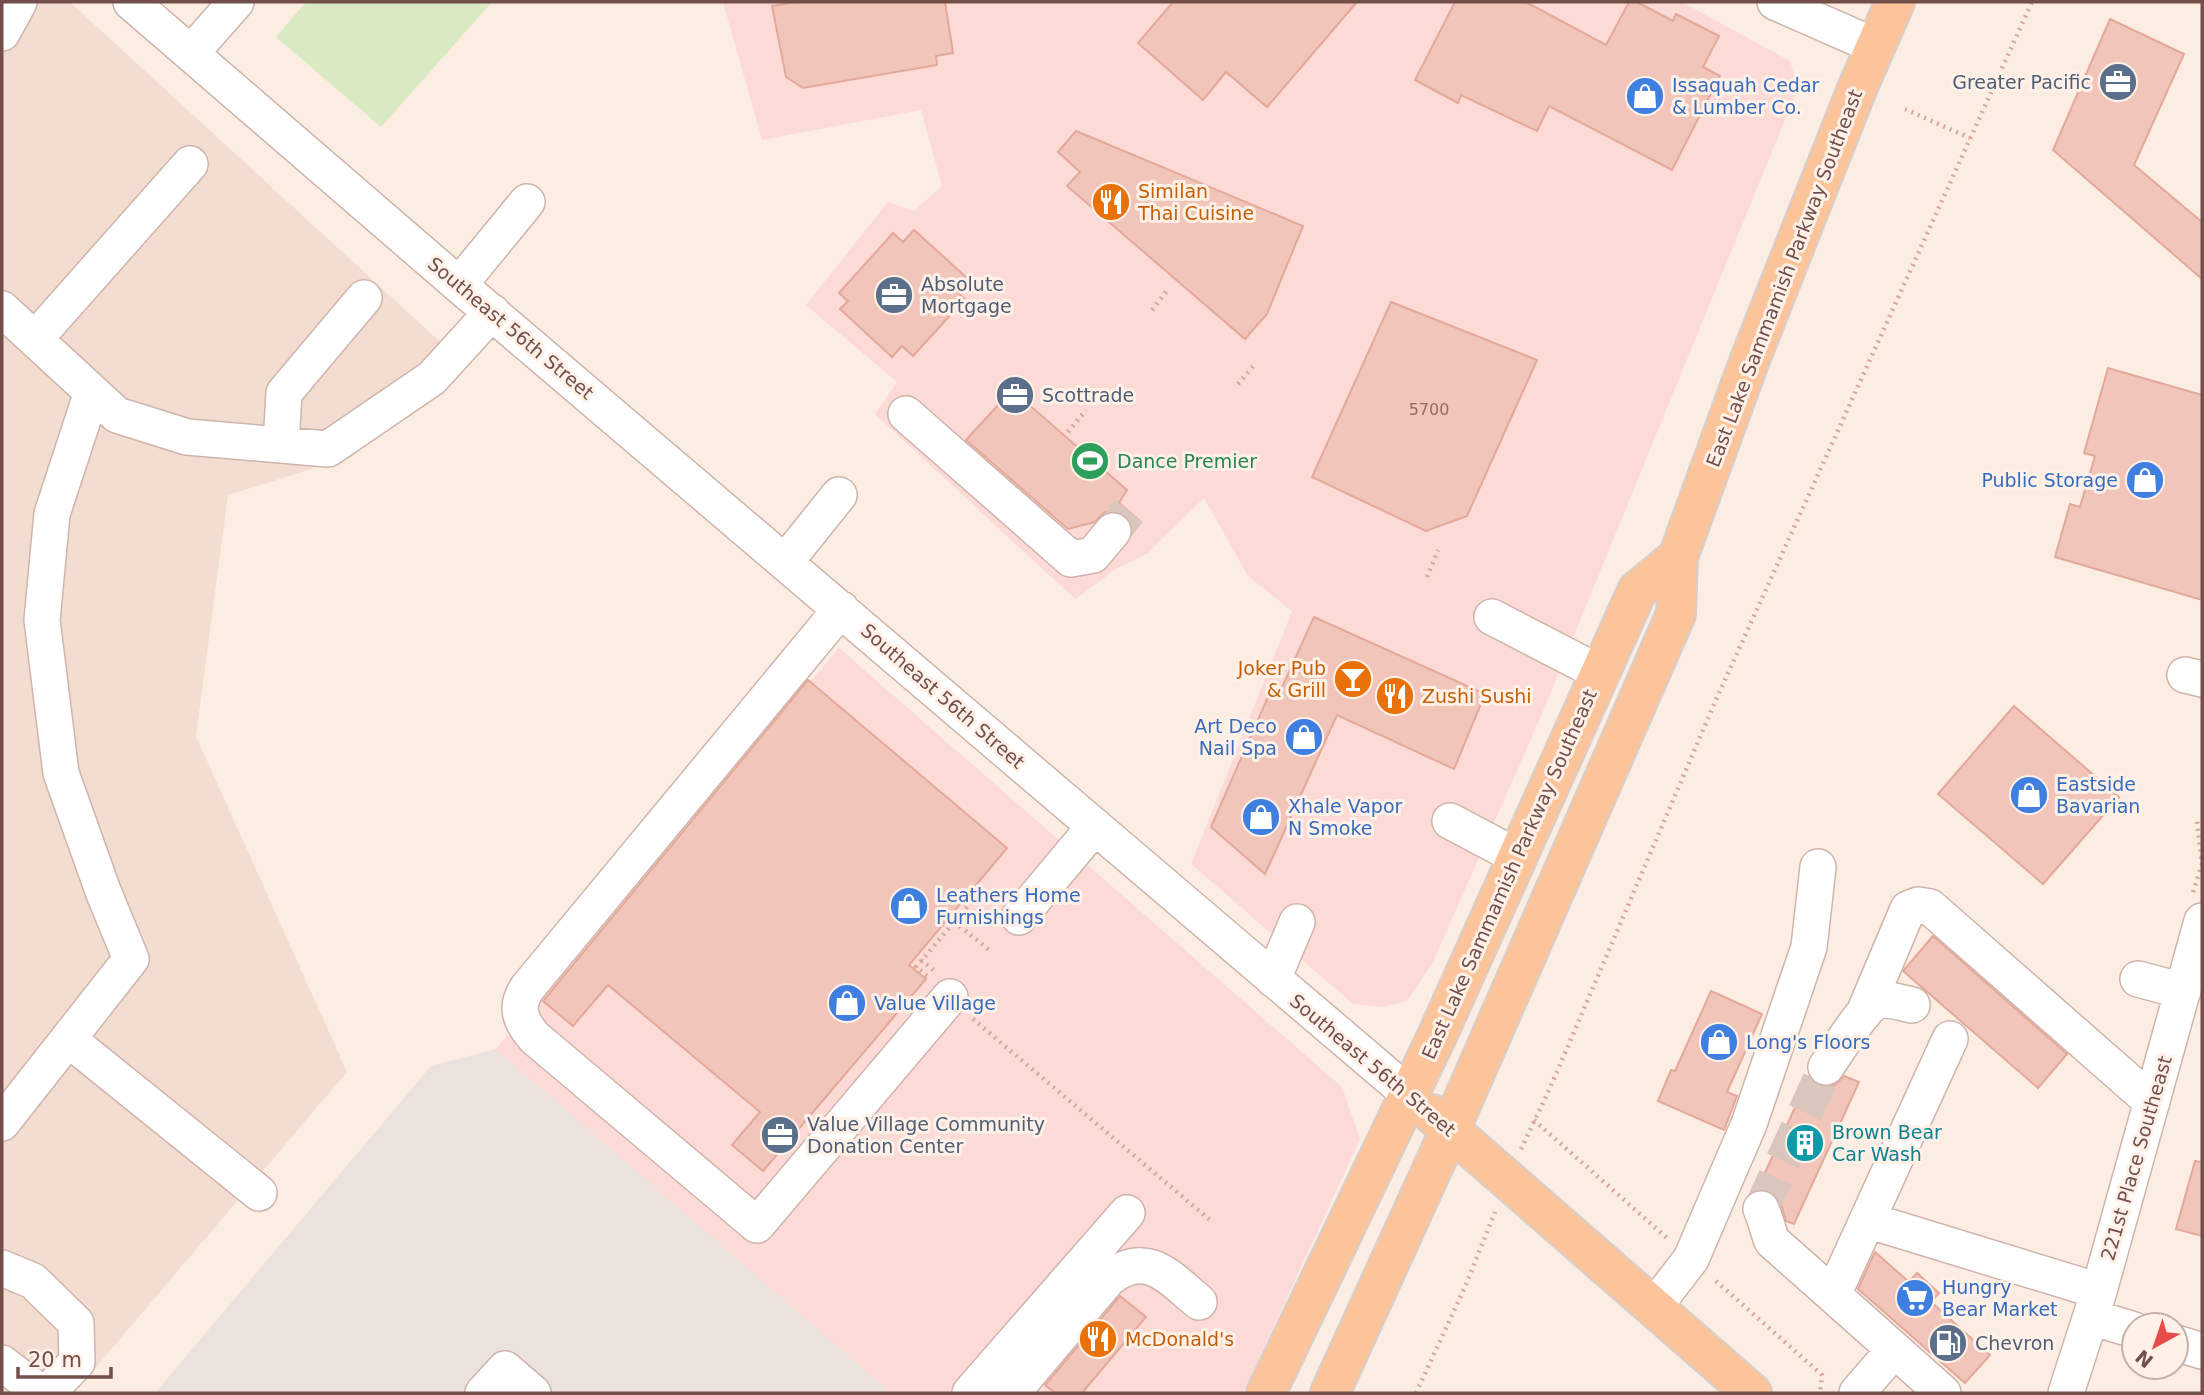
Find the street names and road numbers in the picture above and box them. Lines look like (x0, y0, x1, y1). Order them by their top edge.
street label: East Lake Sammamish Parkway Southeast (1702, 86, 1866, 470)
street label: Southeast 56th Street (424, 252, 598, 404)
street label: Southeast 56th Street (857, 619, 1029, 773)
street label: East Lake Sammamish Parkway Southeast (1417, 685, 1601, 1063)
street label: Southeast 56th Street (1286, 989, 1460, 1141)
street label: 221st Place Southeast (2096, 1053, 2176, 1263)

